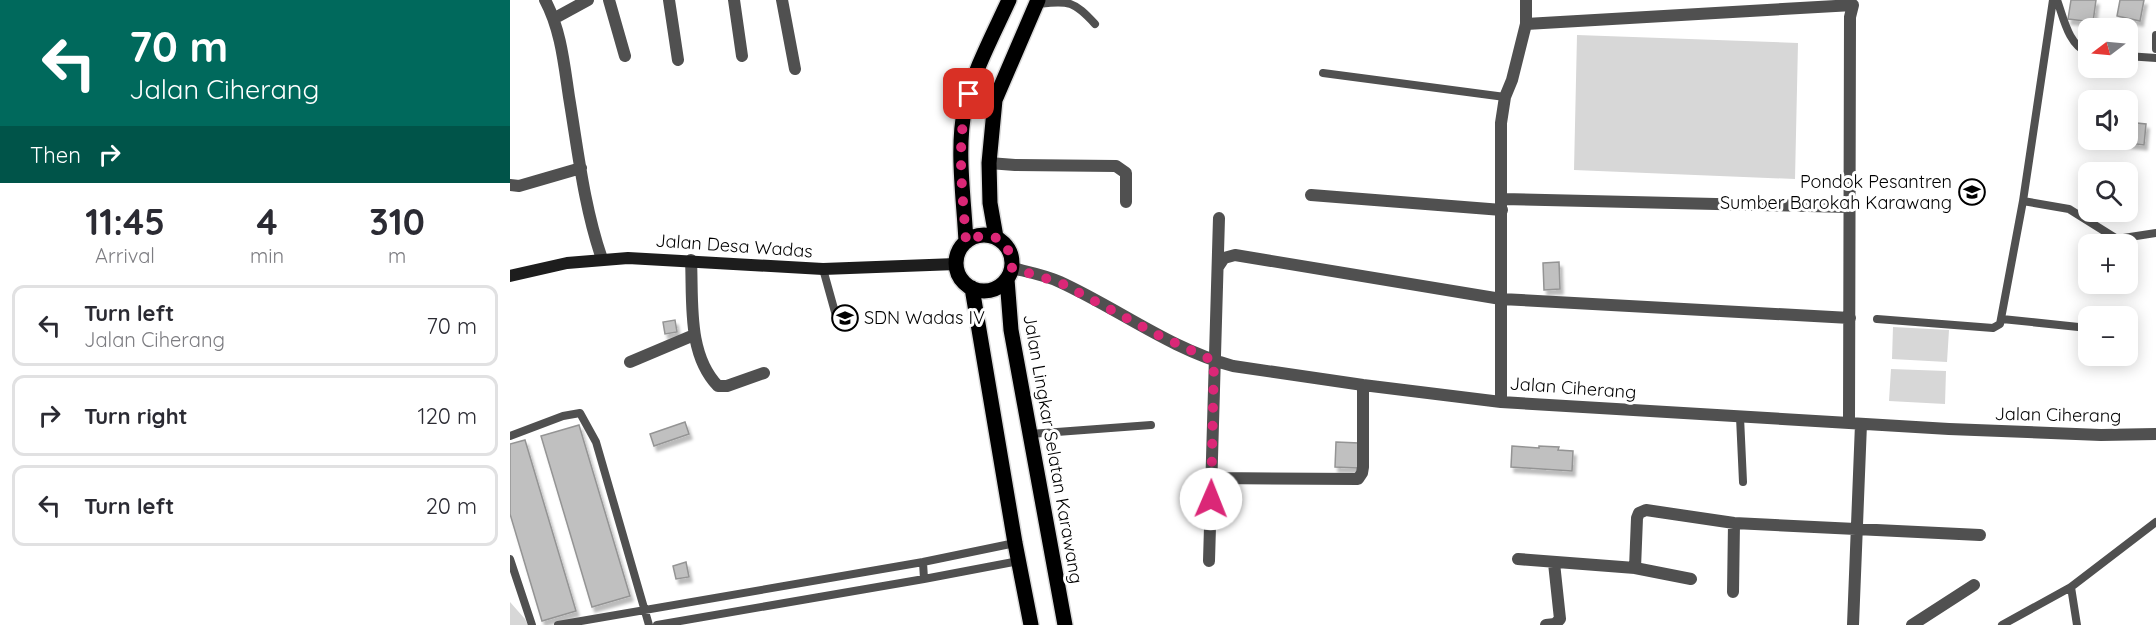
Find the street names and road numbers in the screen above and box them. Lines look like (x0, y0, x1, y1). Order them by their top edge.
street label: Jalan Desa Wadas (655, 229, 813, 262)
street label: Jalan Lingkar Selatan Karawang (1018, 312, 1089, 586)
street label: Jalan Ciherang (1509, 372, 1637, 403)
street label: Jalan Ciherang (1994, 402, 2122, 427)

